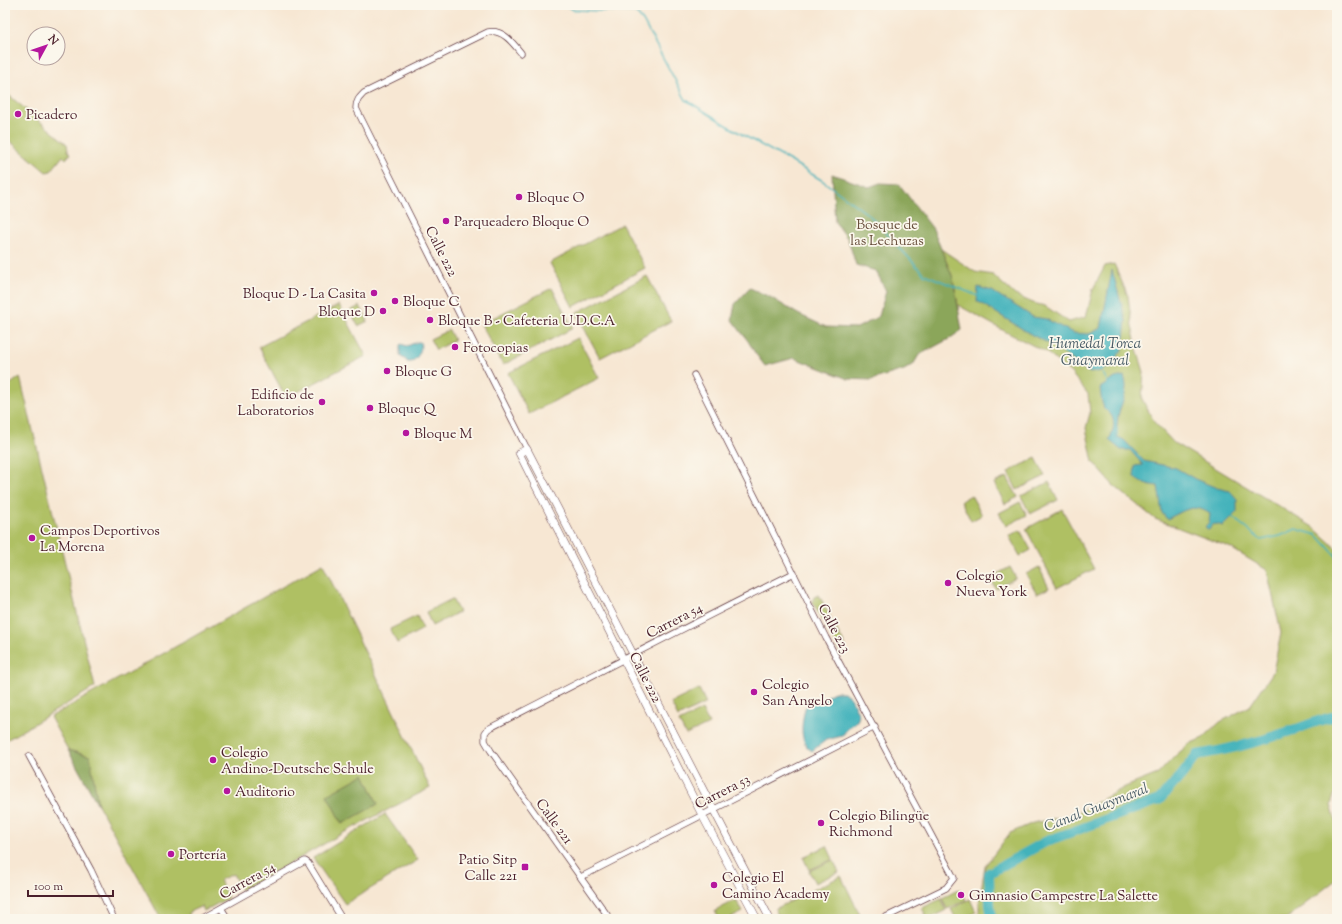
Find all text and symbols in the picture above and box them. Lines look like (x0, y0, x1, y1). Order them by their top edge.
north arrow (26, 26, 66, 66)
text: N (43, 31, 62, 49)
place label: Picadero (26, 106, 78, 126)
marker: Picadero (13, 109, 23, 119)
place label: Bloque O (527, 189, 584, 209)
marker: Bloque O (514, 192, 524, 202)
place label: Parqueadero Bloque O (454, 213, 589, 233)
marker: Parqueadero Bloque O (441, 216, 451, 226)
park label: Bosque de las Lechuzas (850, 216, 924, 252)
street label: Calle 222 (419, 223, 462, 281)
place label: Bloque D - La Casita (243, 285, 367, 305)
marker: Bloque D - La Casita (369, 288, 379, 298)
place label: Bloque C (403, 293, 460, 313)
marker: Bloque C (390, 296, 400, 306)
place label: Bloque D (318, 303, 375, 323)
marker: Bloque D (378, 306, 388, 316)
place label: Bloque B - Cafeteria U.D.C.A (438, 312, 616, 332)
marker: Bloque B - Cafeteria U.D.C.A (425, 315, 435, 325)
water label: Humedal Torca Guaymaral (1049, 334, 1141, 372)
place label: Fotocopias (463, 339, 528, 359)
marker: Fotocopias (450, 342, 460, 352)
place label: Bloque G (395, 363, 452, 383)
marker: Bloque G (382, 366, 392, 376)
place label: Edificio de Laboratorios (238, 386, 314, 422)
marker: Edificio de Laboratorios (317, 397, 327, 407)
place label: Bloque Q (378, 400, 437, 420)
marker: Bloque Q (365, 403, 375, 413)
place label: Bloque M (414, 425, 472, 445)
marker: Bloque M (401, 428, 411, 438)
place label: Campos Deportivos La Morena (40, 522, 160, 558)
marker: Campos Deportivos La Morena (27, 533, 37, 543)
place label: Colegio Nueva York (956, 567, 1028, 603)
marker: Colegio Nueva York (943, 578, 953, 588)
street label: Carrera 54 (643, 599, 707, 645)
street label: Calle 223 (812, 601, 855, 658)
street label: Calle 222 (623, 649, 666, 707)
place label: Colegio San Angelo (762, 676, 833, 712)
marker: Colegio San Angelo (749, 687, 759, 697)
place label: Colegio Andino-Deutsche Schule (221, 744, 374, 780)
marker: Colegio Andino-Deutsche Schule (208, 755, 218, 765)
street label: Carrera 53 (692, 770, 754, 815)
water label: Canal Guaymaral (1041, 779, 1152, 838)
place label: Auditorio (235, 783, 295, 803)
marker: Auditorio (222, 786, 232, 796)
street label: Calle 221 (530, 795, 577, 850)
place label: Colegio Bilingüe Richmond (829, 807, 929, 843)
marker: Colegio Bilingüe Richmond (816, 818, 826, 828)
place label: Portería (179, 846, 227, 866)
marker: Portería (166, 849, 176, 859)
place label: Patio Sitp Calle 221 (459, 851, 517, 887)
street label: Carrera 54 (216, 858, 279, 905)
marker: Patio Sitp Calle 221 (520, 862, 530, 872)
place label: Colegio El Camino Academy (722, 869, 830, 905)
scale bar (28, 872, 113, 898)
text: 100 m (34, 878, 63, 896)
marker: Colegio El Camino Academy (709, 880, 719, 890)
place label: Gimnasio Campestre La Salette (969, 887, 1158, 907)
marker: Gimnasio Campestre La Salette (956, 890, 966, 900)

